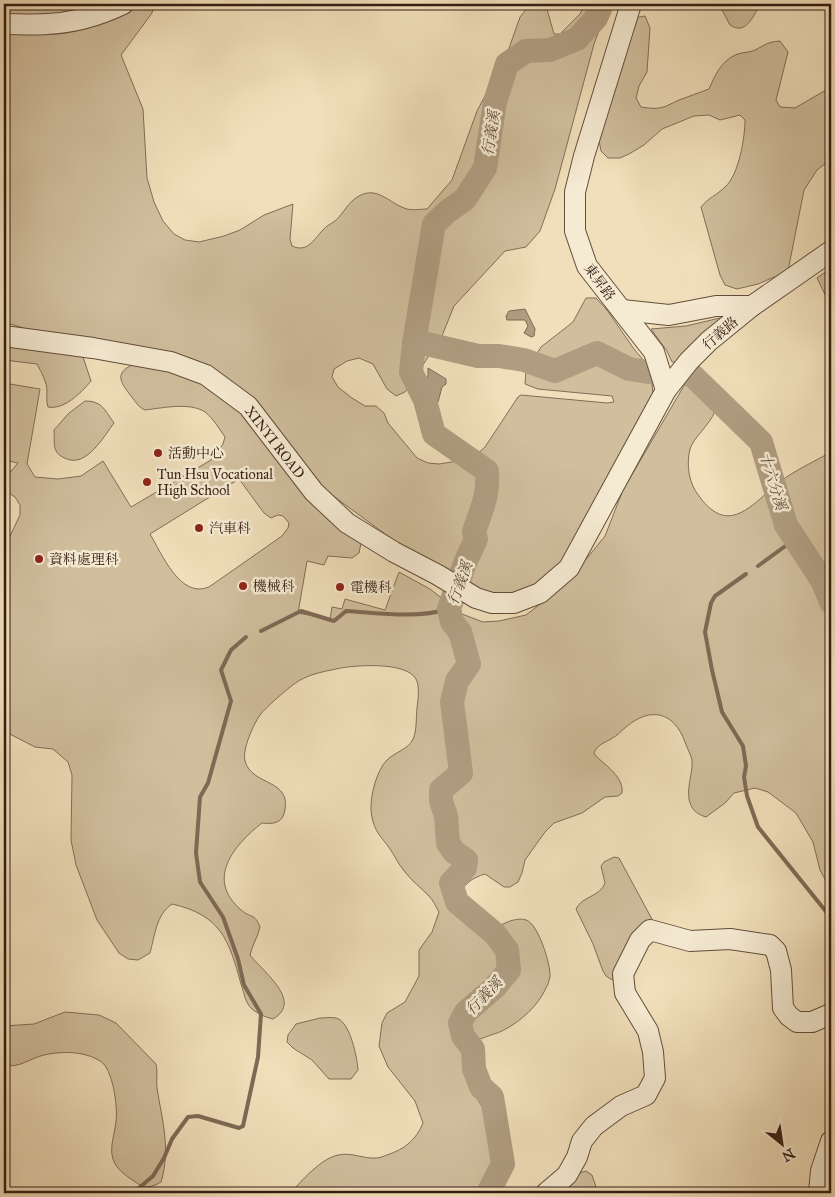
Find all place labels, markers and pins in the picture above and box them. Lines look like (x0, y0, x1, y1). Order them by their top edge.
place label: 活動中心 (168, 445, 224, 462)
marker: 活動中心 (152, 447, 164, 459)
place label: Tun Hsu Vocational High School (157, 466, 273, 499)
marker: Tun Hsu Vocational High School (141, 476, 153, 488)
place label: 汽車科 (209, 520, 251, 537)
marker: 汽車科 (193, 522, 205, 534)
place label: 資料處理科 (49, 551, 119, 568)
marker: 資料處理科 (33, 553, 45, 565)
place label: 機械科 (253, 578, 295, 595)
place label: 電機科 (350, 579, 392, 596)
marker: 機械科 (237, 580, 249, 592)
marker: 電機科 (334, 581, 346, 593)

